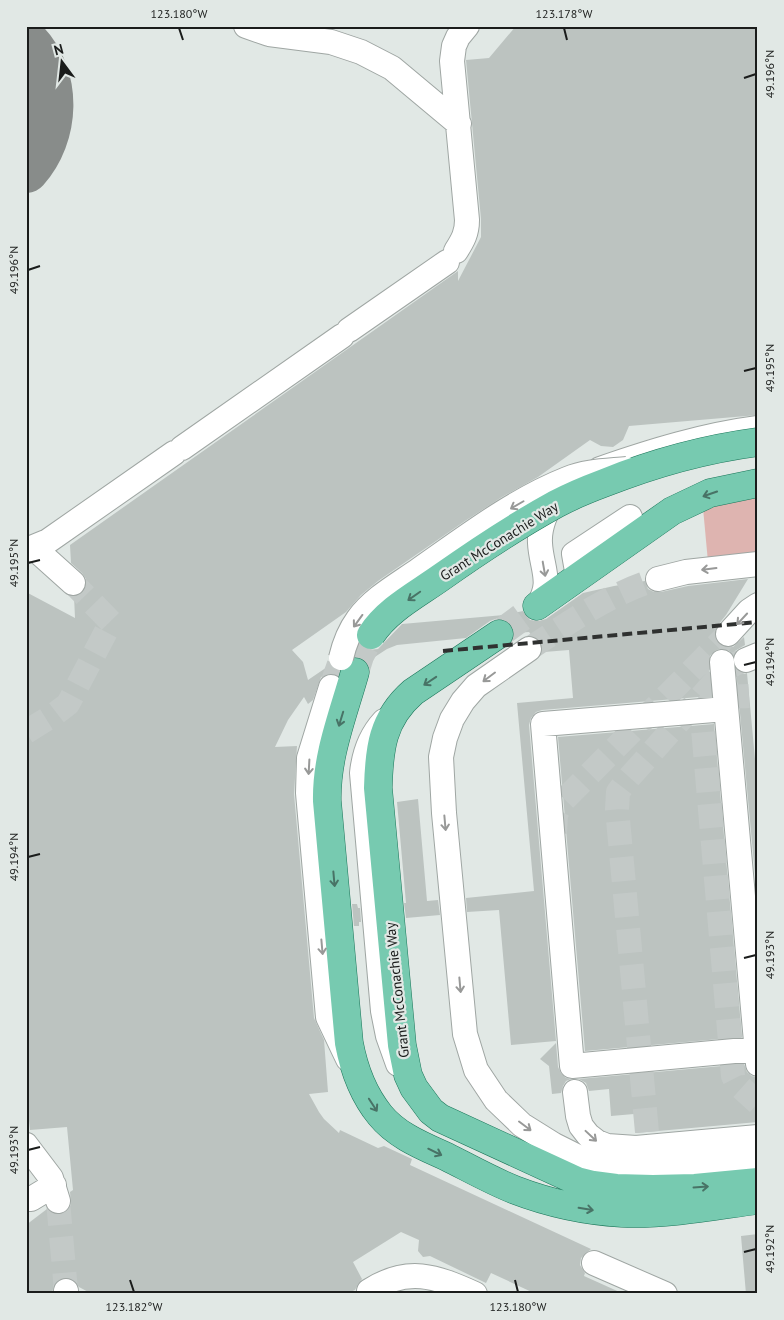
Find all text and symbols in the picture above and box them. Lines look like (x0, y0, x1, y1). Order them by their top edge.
text: 123.180°W (151, 6, 207, 21)
text: 123.178°W (536, 6, 592, 21)
north arrow (38, 38, 88, 88)
text: N (52, 40, 65, 59)
text: 49.196°N (762, 50, 777, 98)
text: 49.196°N (6, 246, 21, 294)
text: 49.195°N (762, 344, 777, 392)
one-way arrow (703, 490, 719, 499)
street label: Grant McConachie Way (436, 497, 562, 585)
one-way arrow (511, 500, 525, 510)
text: 49.195°N (6, 539, 21, 587)
one-way arrow (540, 561, 550, 577)
one-way arrow (702, 564, 718, 574)
one-way arrow (407, 591, 421, 601)
one-way arrow (736, 612, 748, 625)
one-way arrow (353, 614, 364, 627)
text: 49.194°N (762, 638, 777, 686)
one-way arrow (483, 671, 496, 682)
one-way arrow (423, 676, 437, 686)
one-way arrow (336, 710, 346, 726)
one-way arrow (304, 758, 314, 775)
one-way arrow (440, 815, 449, 831)
text: 49.194°N (6, 833, 21, 881)
one-way arrow (329, 871, 338, 887)
street label: Grant McConachie Way (381, 921, 413, 1059)
text: 49.193°N (762, 931, 777, 979)
one-way arrow (317, 938, 327, 954)
one-way arrow (455, 977, 465, 993)
one-way arrow (368, 1098, 378, 1112)
one-way arrow (518, 1121, 532, 1131)
text: 49.193°N (6, 1126, 21, 1174)
one-way arrow (584, 1130, 597, 1142)
one-way arrow (427, 1147, 442, 1157)
one-way arrow (693, 1182, 709, 1192)
one-way arrow (578, 1204, 594, 1214)
text: 49.192°N (762, 1225, 777, 1273)
text: 123.182°W (106, 1299, 162, 1314)
text: 123.180°W (490, 1299, 546, 1314)

